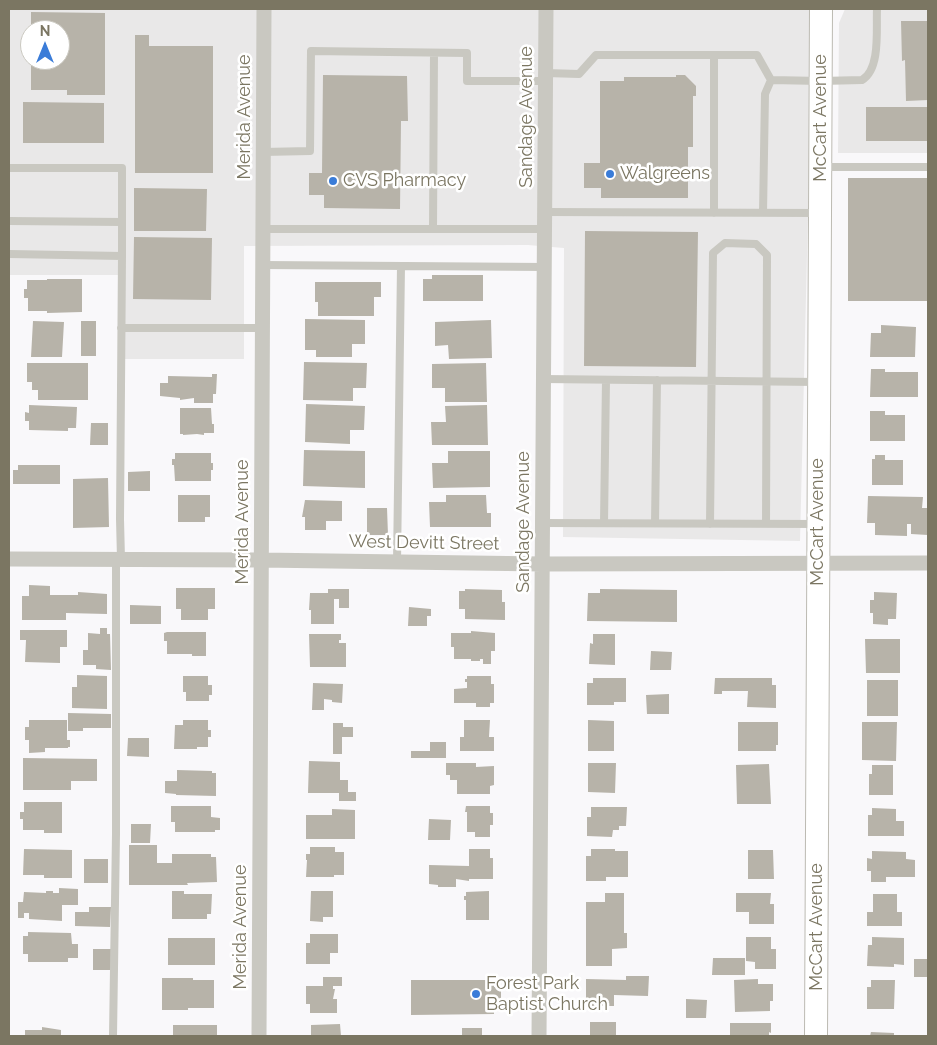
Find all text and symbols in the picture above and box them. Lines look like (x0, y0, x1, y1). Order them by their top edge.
north arrow (20, 20, 70, 70)
text: N (40, 23, 50, 39)
street label: Sandage Avenue (516, 46, 538, 188)
street label: Merida Avenue (234, 54, 256, 180)
street label: McCart Avenue (810, 54, 832, 182)
place label: Walgreens (620, 163, 710, 185)
marker: Walgreens (604, 168, 616, 180)
place label: CVS Pharmacy (343, 170, 466, 192)
marker: CVS Pharmacy (327, 175, 339, 187)
street label: Sandage Avenue (513, 451, 535, 593)
street label: McCart Avenue (807, 458, 829, 586)
street label: Merida Avenue (232, 459, 254, 585)
street label: West Devitt Street (348, 531, 500, 555)
street label: McCart Avenue (806, 863, 828, 991)
street label: Merida Avenue (230, 864, 252, 990)
place label: Forest Park Baptist Church (486, 973, 608, 1016)
marker: Forest Park Baptist Church (470, 988, 482, 1000)

